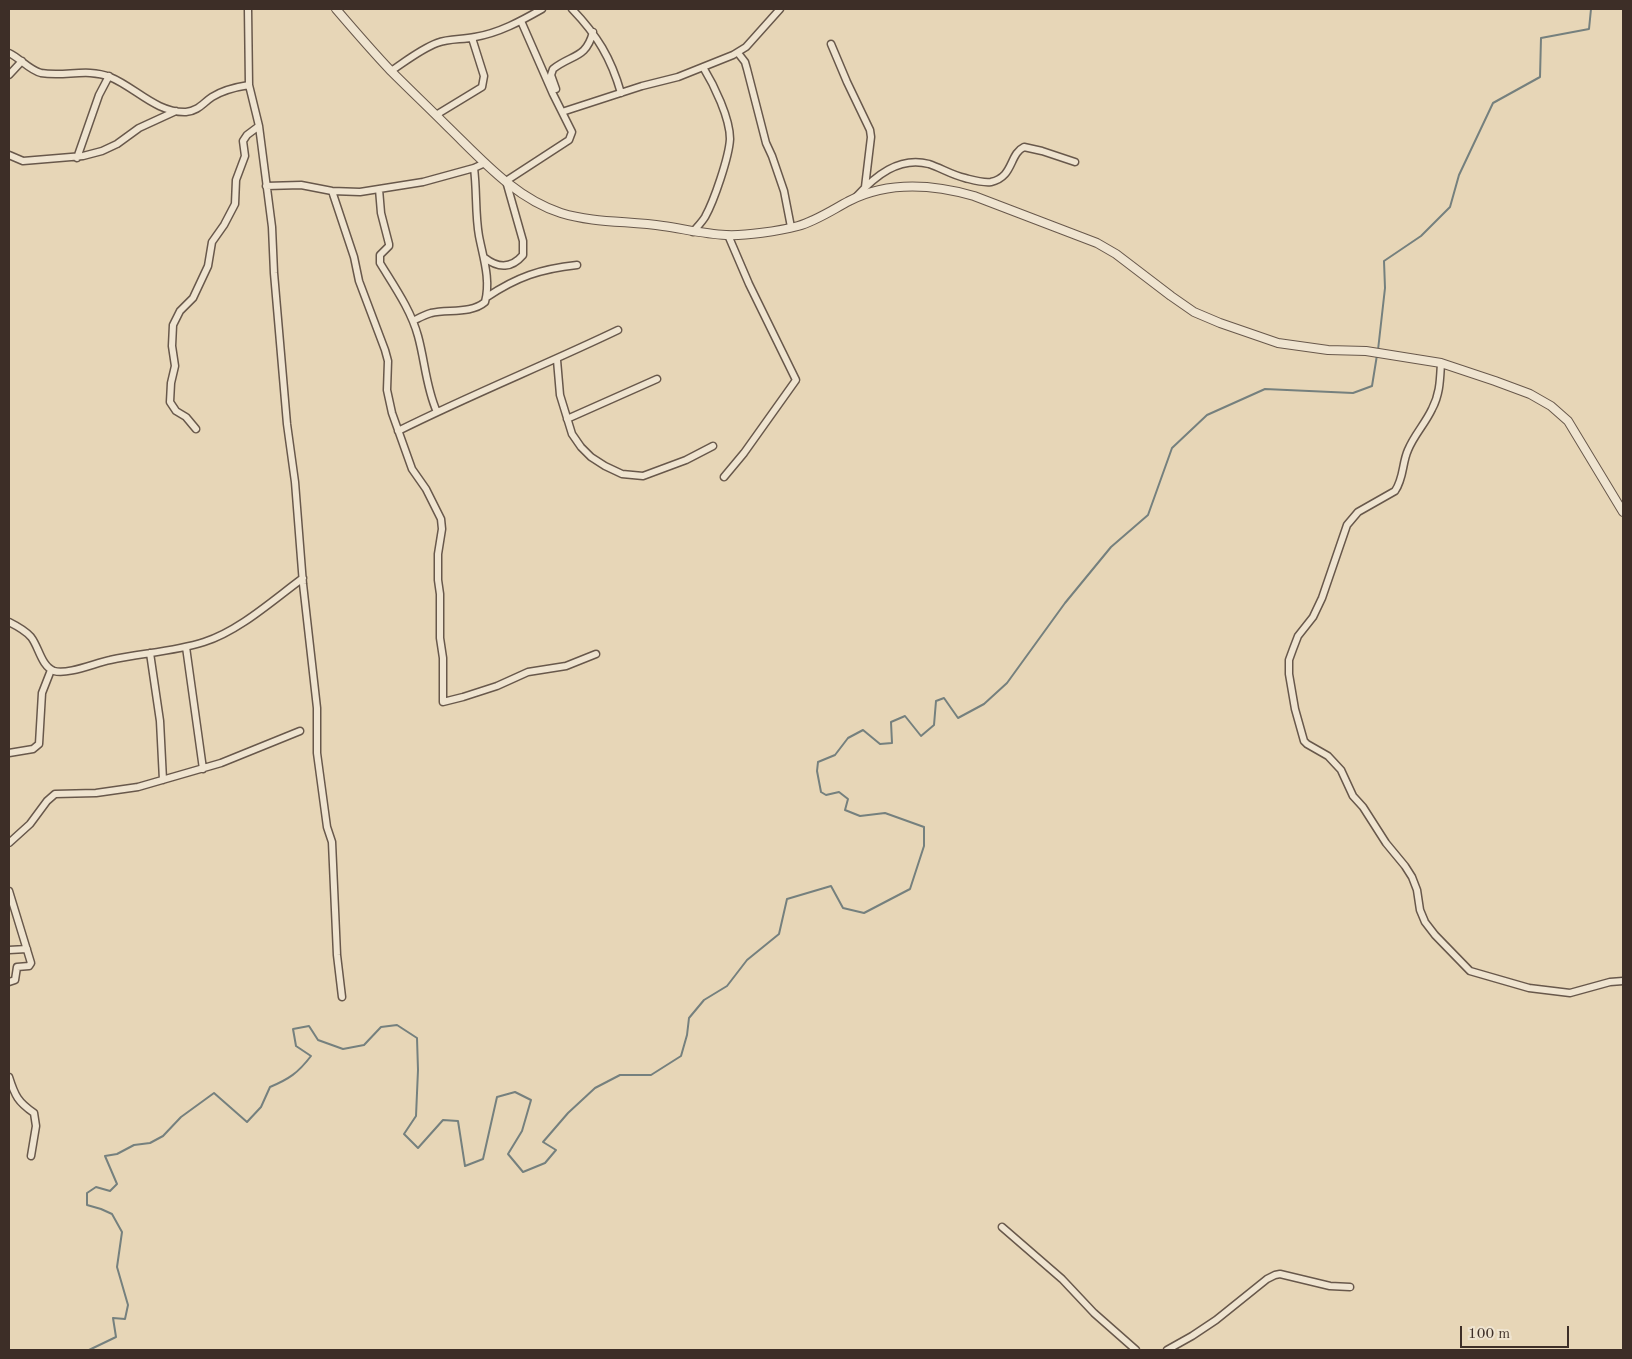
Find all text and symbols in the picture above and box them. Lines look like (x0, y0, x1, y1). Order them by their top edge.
scale bar (1462, 1316, 1571, 1348)
text: 100 m (1468, 1327, 1510, 1342)

